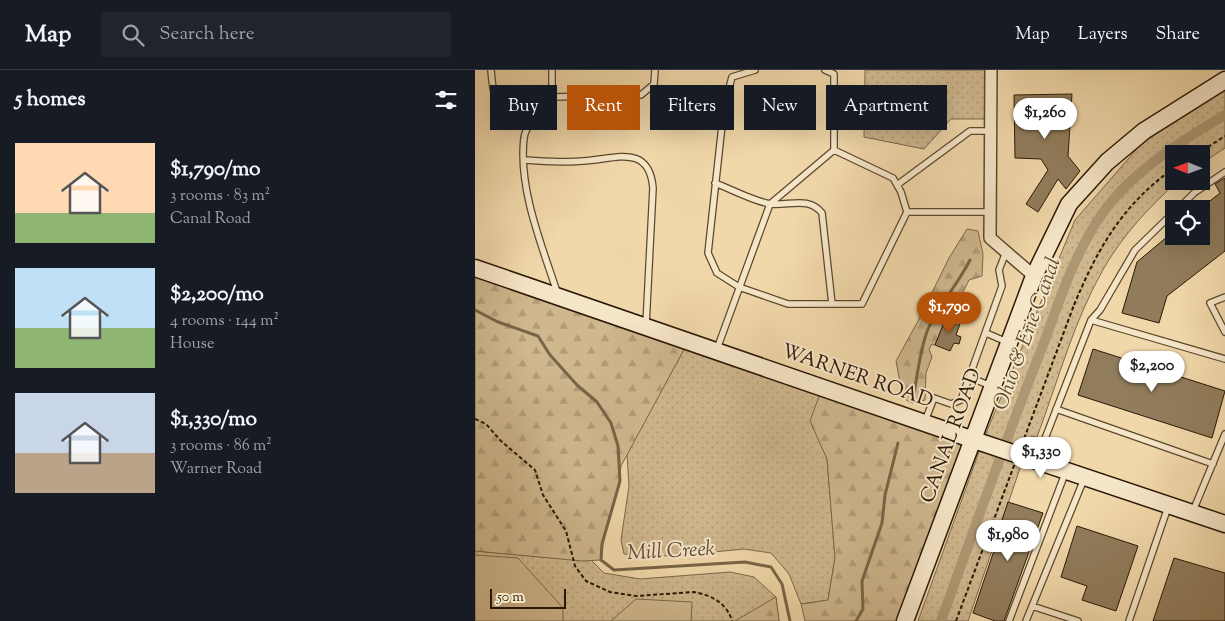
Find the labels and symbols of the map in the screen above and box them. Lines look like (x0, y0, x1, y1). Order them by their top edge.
pin: $1,260 (1004, 98, 1086, 140)
north arrow (1165, 145, 1210, 190)
water label: Ohio & Erie Canal (986, 253, 1070, 415)
pin: $1,790 (908, 292, 990, 334)
street label: WARNER ROAD (777, 337, 937, 417)
pin: $2,200 (1111, 350, 1193, 393)
street label: CANAL ROAD (914, 364, 990, 508)
pin: $1,330 (1000, 436, 1082, 479)
pin: $1,980 (967, 520, 1049, 562)
water label: Mill Creek (626, 535, 716, 569)
scale bar (490, 586, 566, 609)

